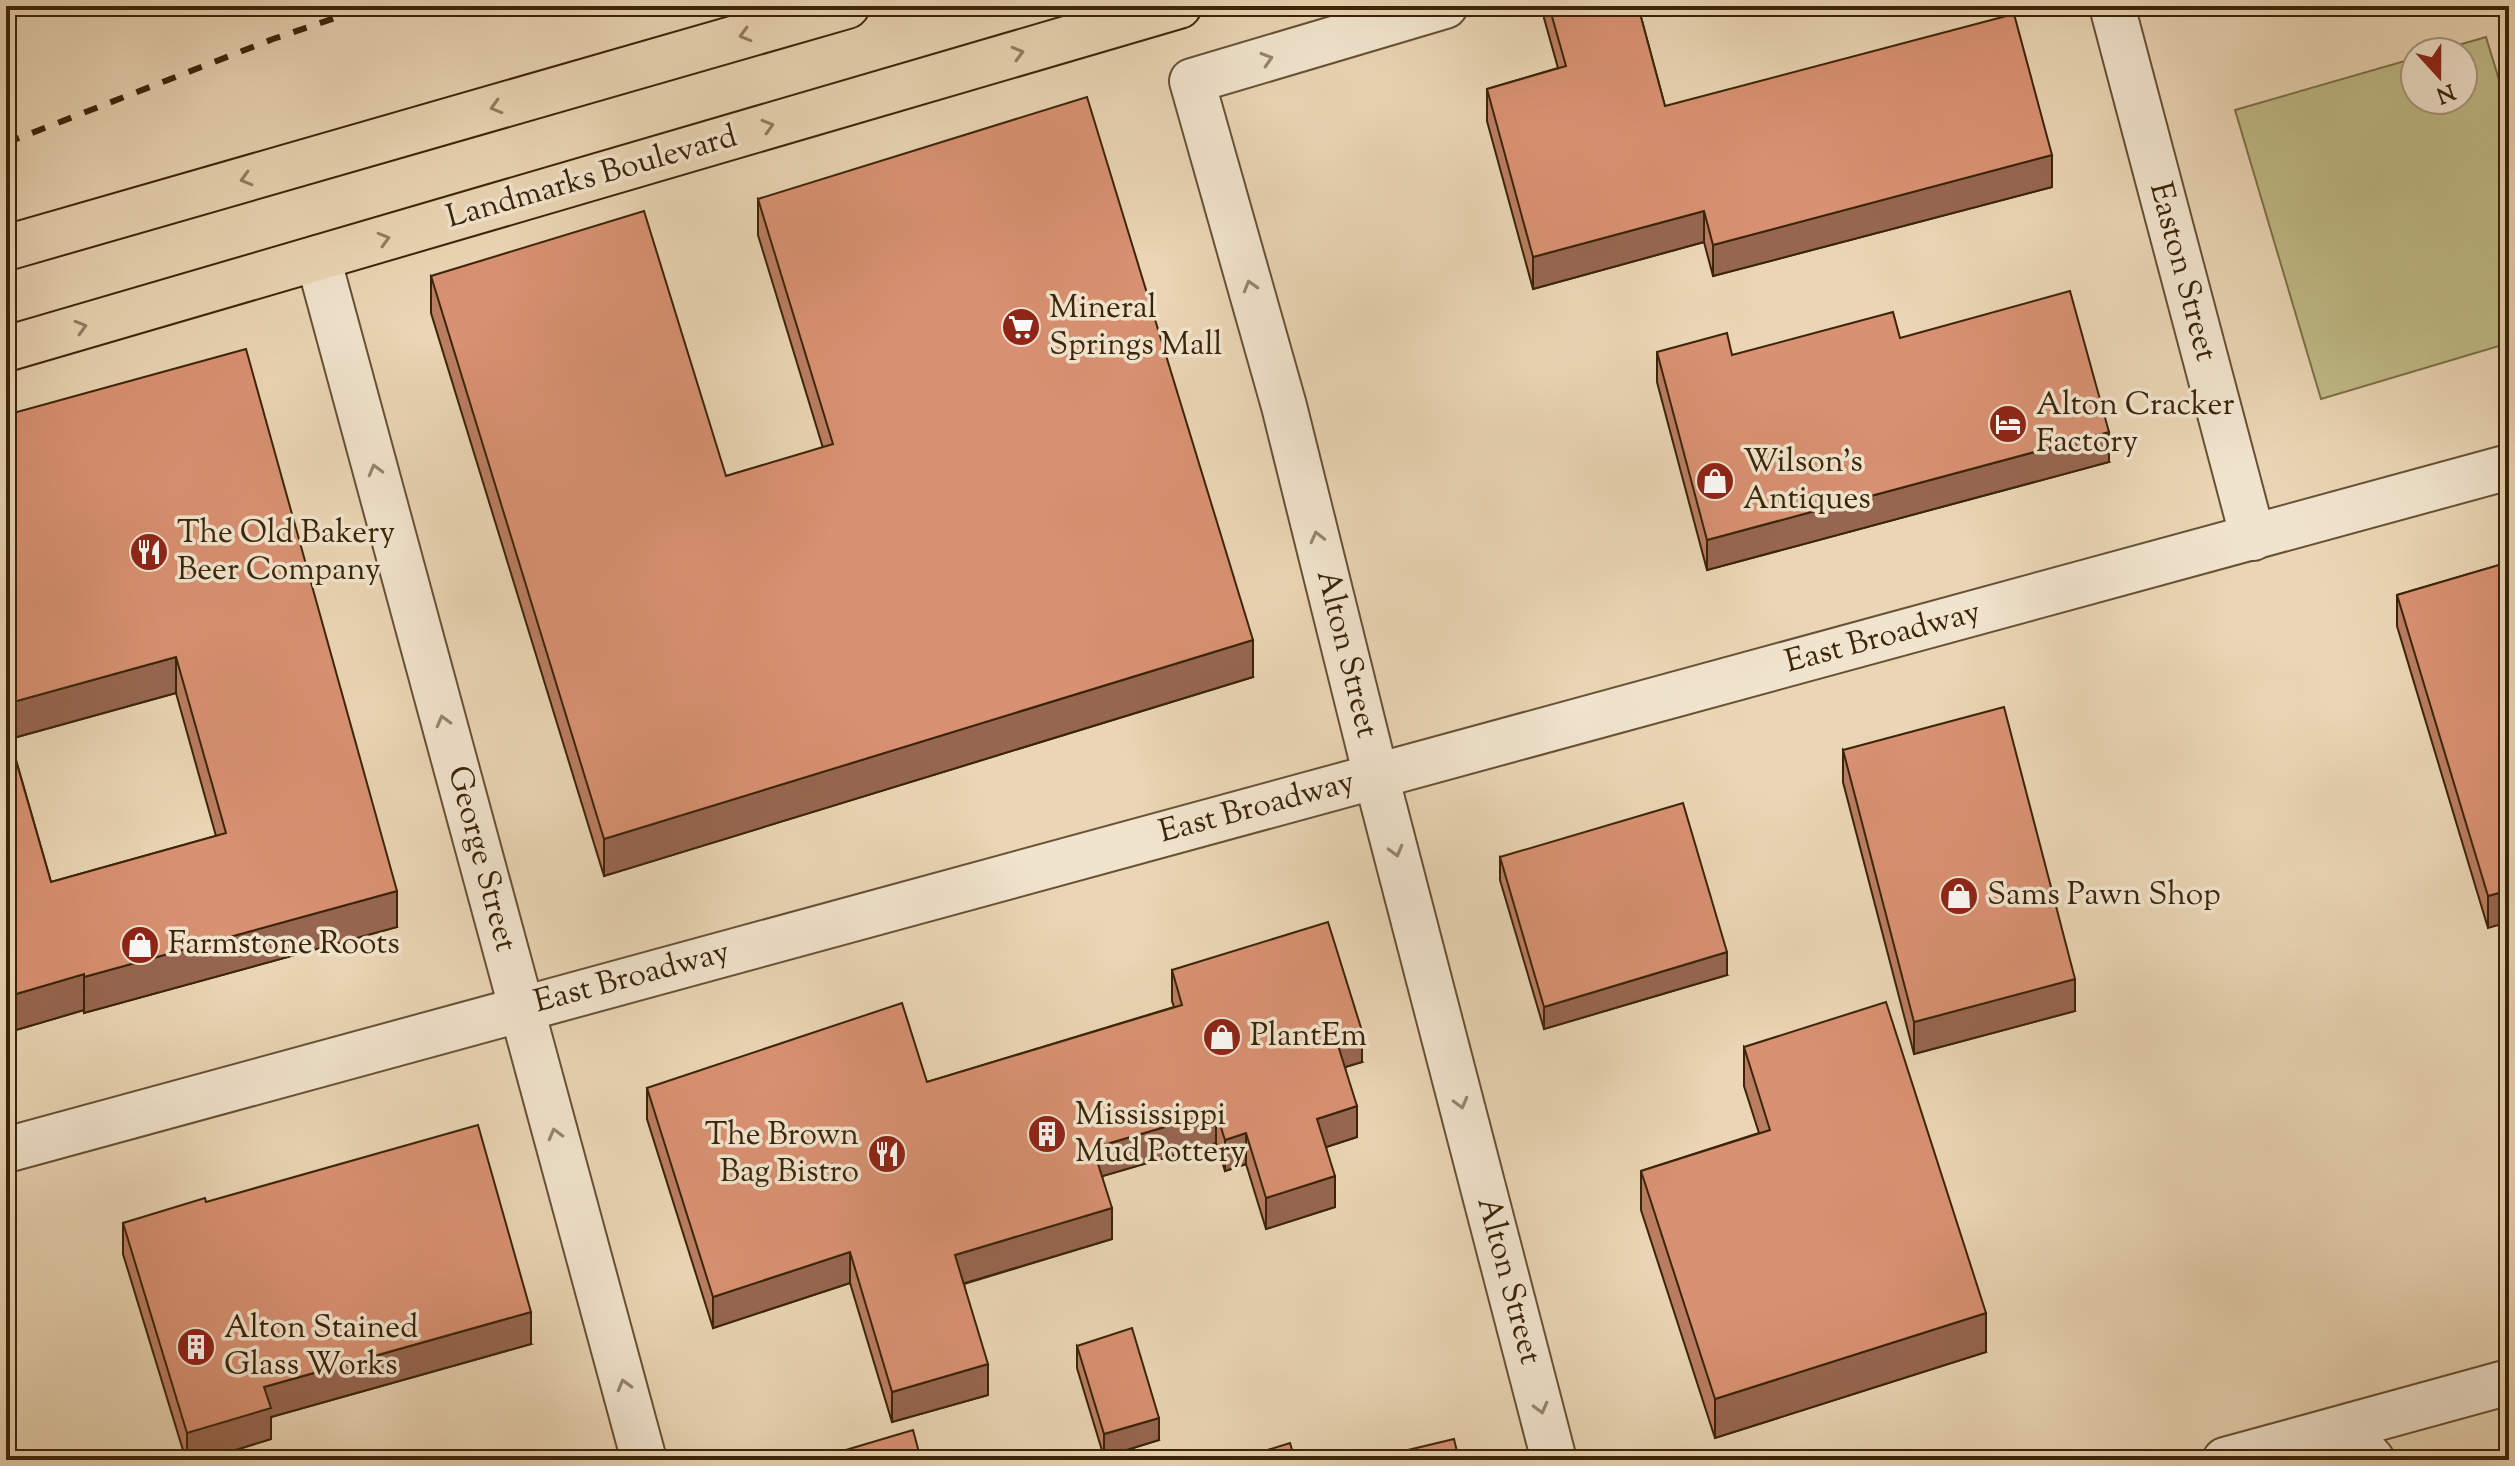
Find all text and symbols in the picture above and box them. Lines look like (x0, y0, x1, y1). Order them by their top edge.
one-way arrow (739, 26, 753, 42)
north arrow (2399, 36, 2479, 116)
one-way arrow (1010, 46, 1024, 62)
one-way arrow (1259, 52, 1273, 68)
text: N (2431, 74, 2459, 110)
one-way arrow (489, 98, 503, 114)
street label: Landmarks Boulevard (441, 114, 743, 242)
one-way arrow (761, 119, 774, 135)
one-way arrow (239, 170, 253, 186)
street label: Easton Street (2136, 177, 2228, 367)
one-way arrow (377, 232, 391, 248)
one-way arrow (1243, 279, 1259, 293)
place label: Mineral Springs Mall (1049, 286, 1223, 369)
supermarket icon: Mineral Springs Mall (1000, 306, 1042, 348)
one-way arrow (73, 320, 87, 337)
place label: Alton Cracker Factory (2036, 383, 2234, 466)
hotel icon: Alton Cracker Factory (1987, 403, 2029, 445)
place label: Wilson's Antiques (1743, 440, 1871, 523)
shop icon: Wilson's Antiques (1694, 460, 1736, 502)
one-way arrow (368, 464, 384, 478)
place label: The Old Bakery Beer Company (177, 511, 395, 594)
one-way arrow (1309, 530, 1326, 544)
restaurant icon: The Old Bakery Beer Company (128, 531, 170, 573)
street label: Alton Street (1303, 565, 1389, 743)
street label: East Broadway (1780, 590, 1986, 686)
one-way arrow (436, 714, 452, 728)
street label: East Broadway (1154, 760, 1360, 856)
street label: George Street (434, 761, 528, 957)
one-way arrow (1386, 844, 1403, 857)
place label: Sams Pawn Shop (1987, 873, 2221, 919)
shop icon: Sams Pawn Shop (1938, 875, 1980, 917)
place label: Farmstone Roots (168, 922, 400, 968)
shop icon: Farmstone Roots (119, 924, 161, 966)
street label: East Broadway (529, 930, 735, 1026)
place label: PlantEm (1250, 1014, 1367, 1060)
shop icon: PlantEm (1201, 1016, 1243, 1058)
place label: Mississippi Mud Pottery (1075, 1093, 1246, 1176)
one-way arrow (1452, 1095, 1469, 1109)
place label: The Brown Bag Bistro (705, 1113, 859, 1196)
building icon: Mississippi Mud Pottery (1026, 1113, 1068, 1155)
one-way arrow (548, 1127, 565, 1141)
restaurant icon: The Brown Bag Bistro (866, 1133, 908, 1175)
street label: Alton Street (1464, 1192, 1552, 1370)
place label: Alton Stained Glass Works (224, 1306, 418, 1389)
building icon: Alton Stained Glass Works (175, 1326, 217, 1368)
one-way arrow (616, 1378, 633, 1392)
one-way arrow (1531, 1401, 1548, 1415)

